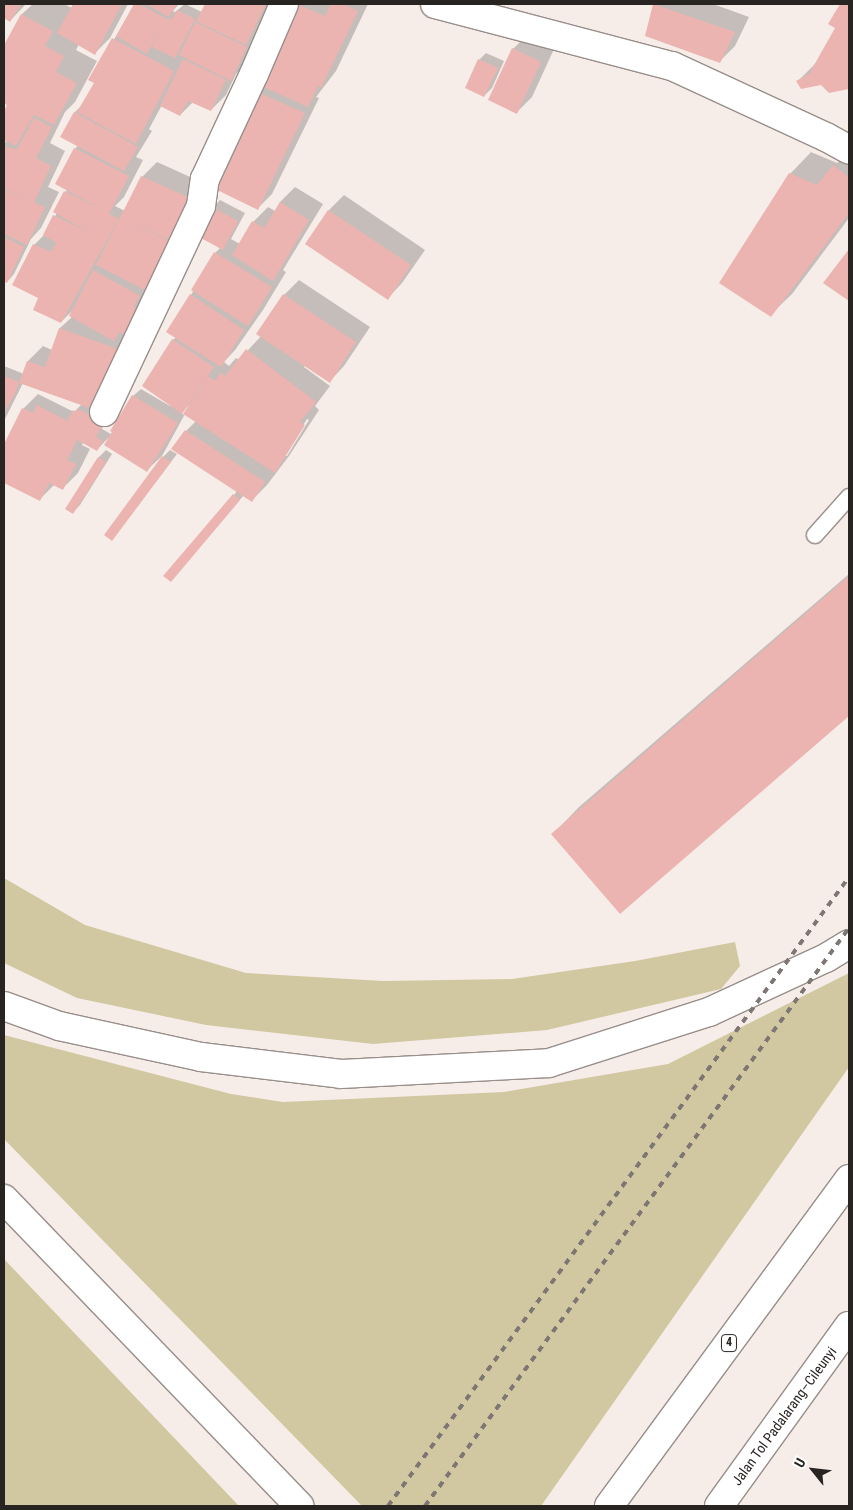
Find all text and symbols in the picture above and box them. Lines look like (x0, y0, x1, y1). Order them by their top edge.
road number: 4 (720, 1334, 738, 1352)
street label: Jalan Tol Padalarang–Cileunyi (728, 1343, 840, 1489)
north arrow (788, 1445, 838, 1495)
text: U (791, 1455, 809, 1470)

